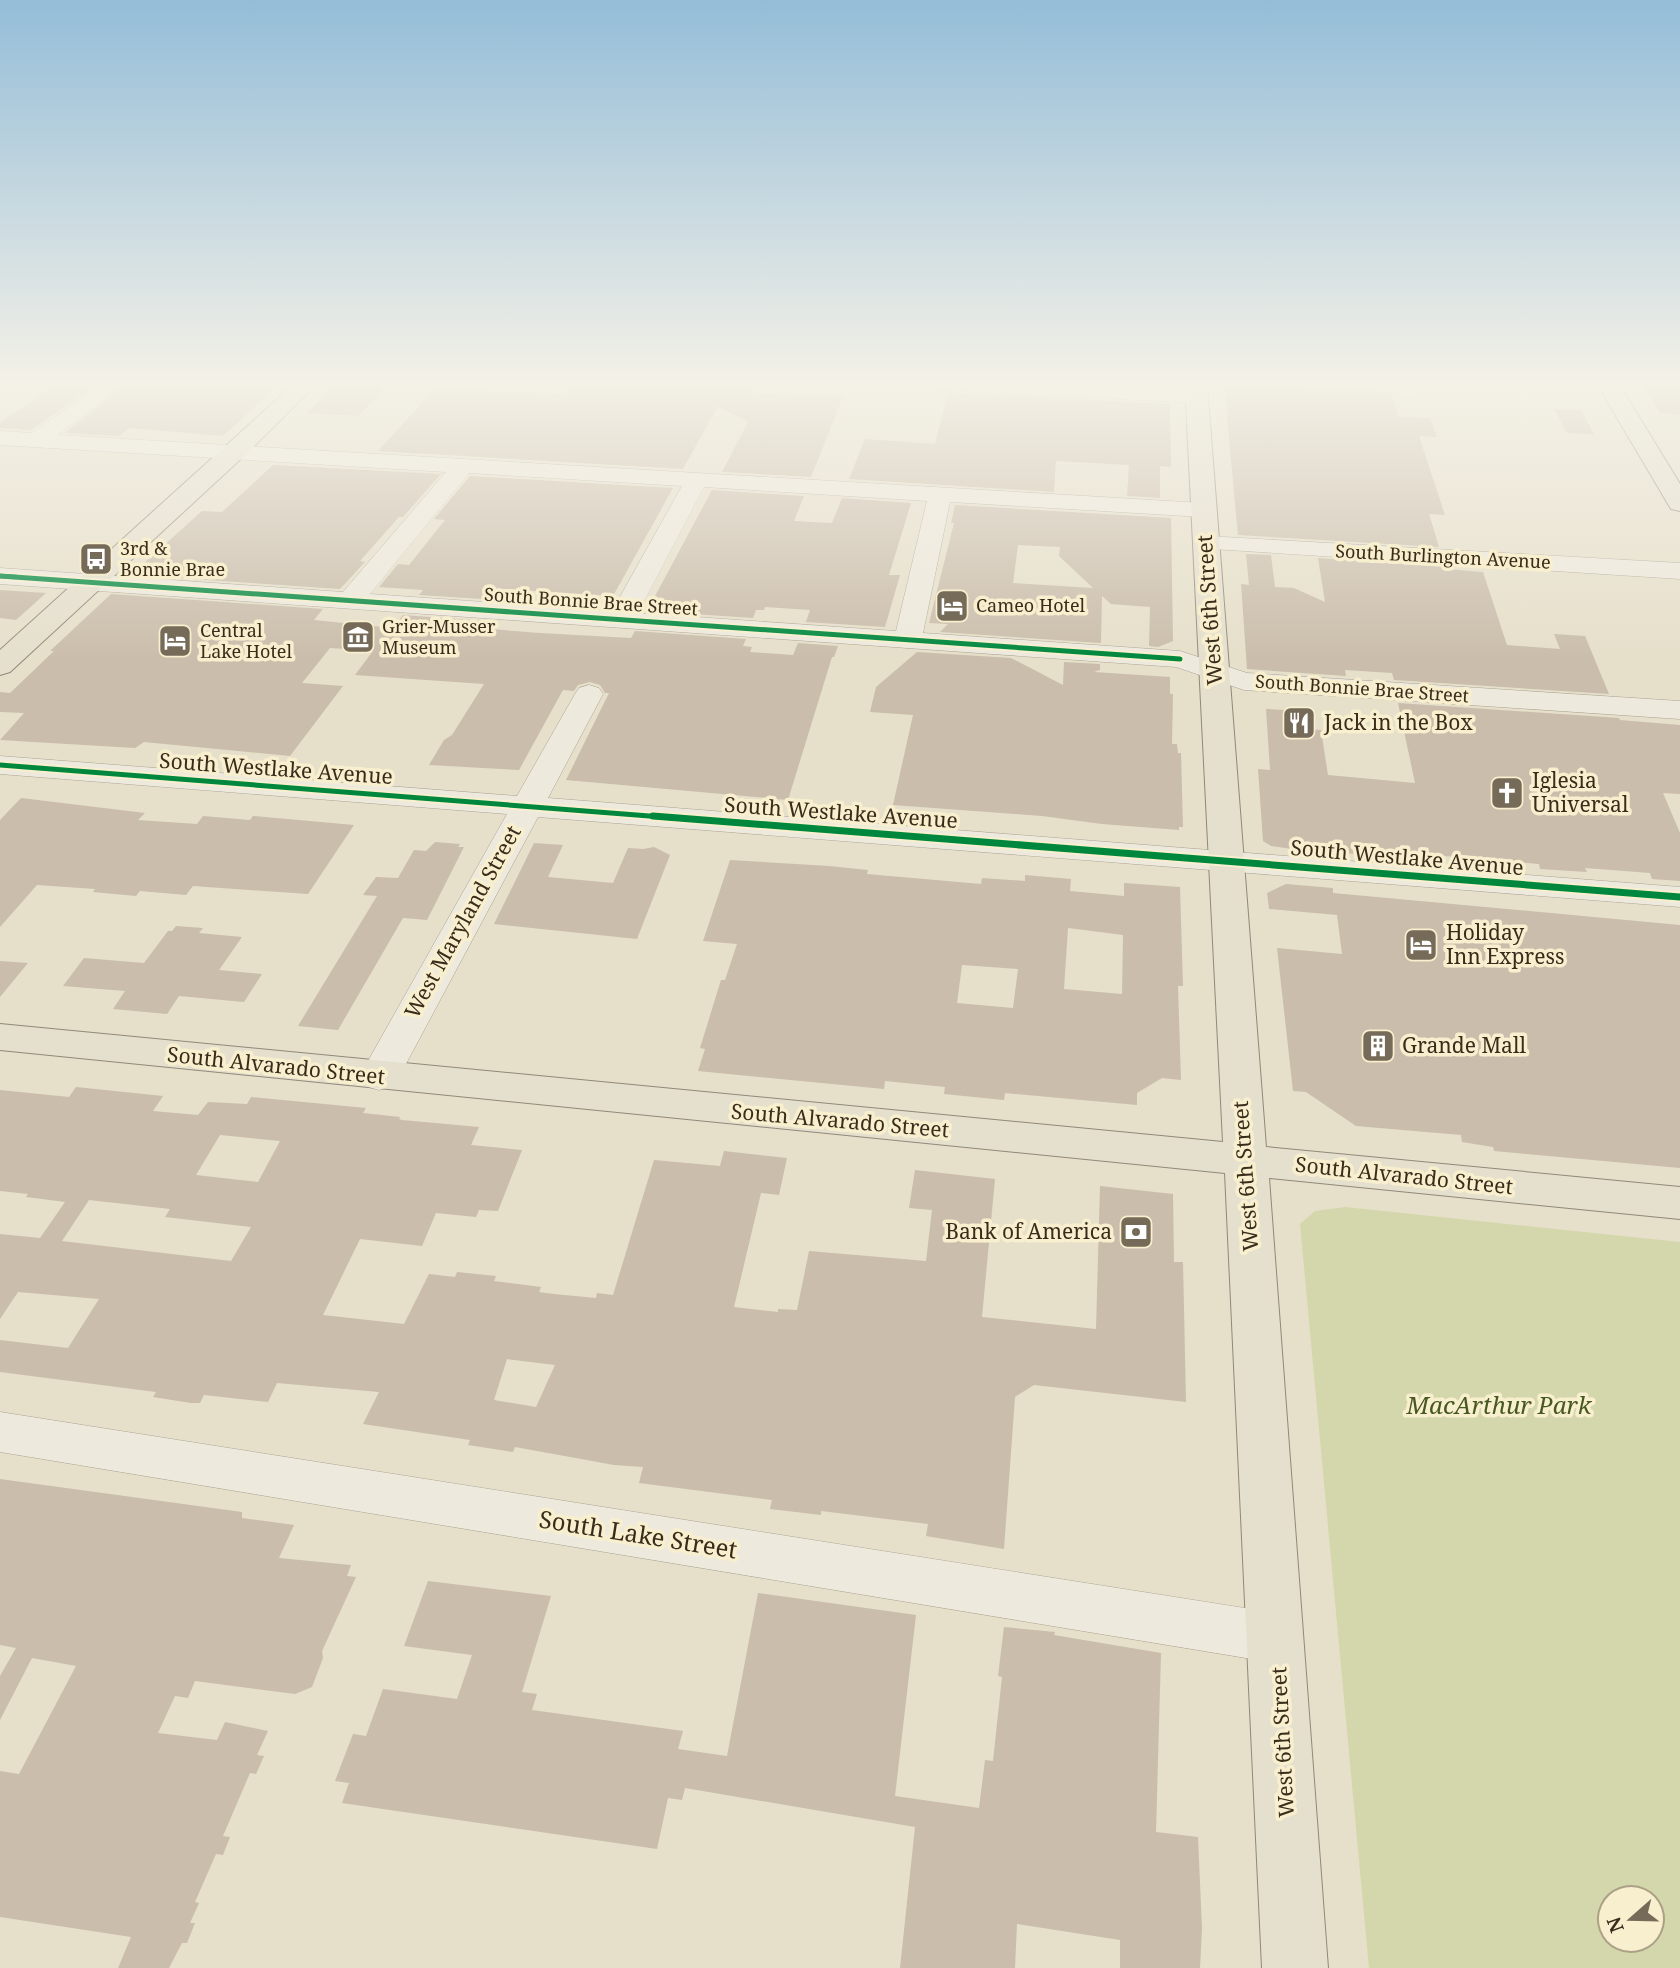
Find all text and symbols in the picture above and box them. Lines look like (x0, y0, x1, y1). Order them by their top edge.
street label: West 6th Street (1190, 534, 1228, 686)
place label: 3rd & Bonnie Brae (120, 536, 225, 581)
street label: South Burlington Avenue (1335, 538, 1551, 574)
bus stop icon: 3rd & Bonnie Brae (77, 540, 115, 578)
street label: South Bonnie Brae Street (483, 582, 699, 620)
hotel icon: Cameo Hotel (933, 587, 971, 625)
place label: Cameo Hotel (976, 593, 1086, 617)
place label: Grier-Musser Museum (382, 614, 496, 659)
place label: Central Lake Hotel (200, 618, 292, 663)
museum icon: Grier-Musser Museum (339, 618, 377, 656)
hotel icon: Central Lake Hotel (156, 622, 194, 660)
street label: South Bonnie Brae Street (1254, 669, 1470, 707)
restaurant icon: Jack in the Box (1280, 704, 1318, 742)
place label: Jack in the Box (1323, 708, 1473, 736)
street label: South Westlake Avenue (158, 746, 394, 790)
place label: Iglesia Universal (1532, 766, 1629, 818)
church icon: Iglesia Universal (1488, 774, 1526, 812)
street label: South Westlake Avenue (723, 790, 959, 834)
street label: West Maryland Street (397, 820, 527, 1023)
street label: South Westlake Avenue (1289, 833, 1525, 881)
place label: Holiday Inn Express (1446, 918, 1564, 970)
hotel icon: Holiday Inn Express (1402, 926, 1440, 964)
building icon: Grande Mall (1359, 1027, 1397, 1065)
place label: Grande Mall (1402, 1031, 1526, 1059)
street label: South Alvarado Street (166, 1040, 386, 1090)
street label: South Alvarado Street (730, 1097, 950, 1143)
street label: West 6th Street (1226, 1100, 1264, 1252)
street label: South Alvarado Street (1294, 1150, 1514, 1200)
bank icon: Bank of America (1117, 1213, 1155, 1251)
place label: Bank of America (945, 1217, 1112, 1245)
park label: MacArthur Park (1406, 1388, 1593, 1421)
street label: South Lake Street (537, 1502, 740, 1565)
street label: West 6th Street (1264, 1666, 1300, 1818)
north arrow (1596, 1884, 1666, 1954)
text: N (1600, 1913, 1630, 1936)

